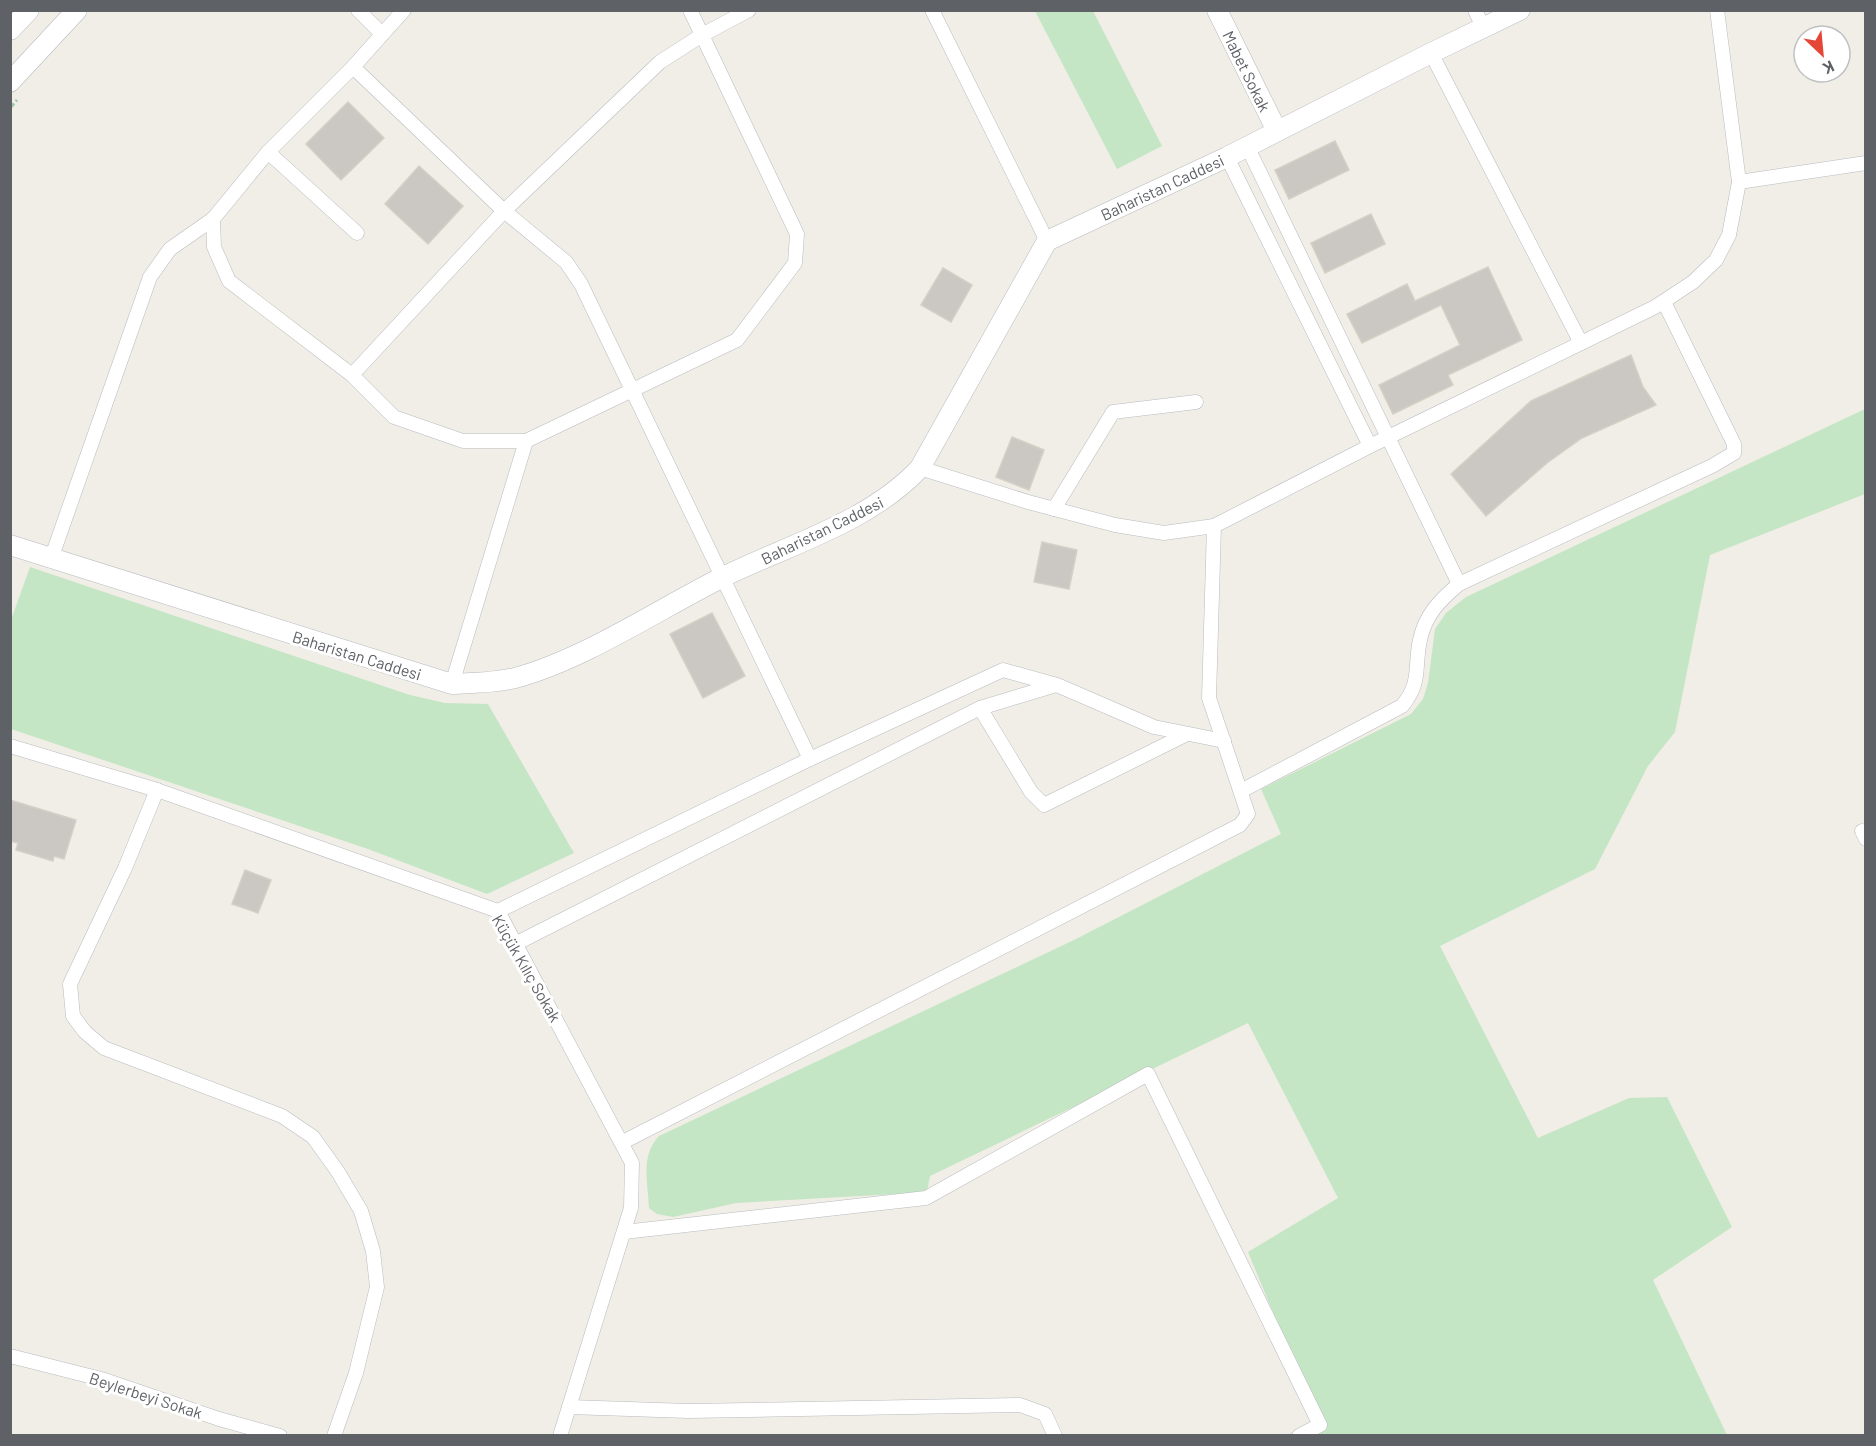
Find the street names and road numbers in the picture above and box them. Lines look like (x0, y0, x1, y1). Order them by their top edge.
street label: Mabet Sokak (1219, 27, 1275, 115)
street label: Baharistan Caddesi (1097, 150, 1227, 224)
street label: Baharistan Caddesi (758, 492, 886, 568)
street label: Baharistan Caddesi (290, 626, 424, 684)
street label: Küçük Kılıç Sokak (489, 911, 565, 1025)
street label: Beylerbeyi Sokak (87, 1368, 205, 1422)

